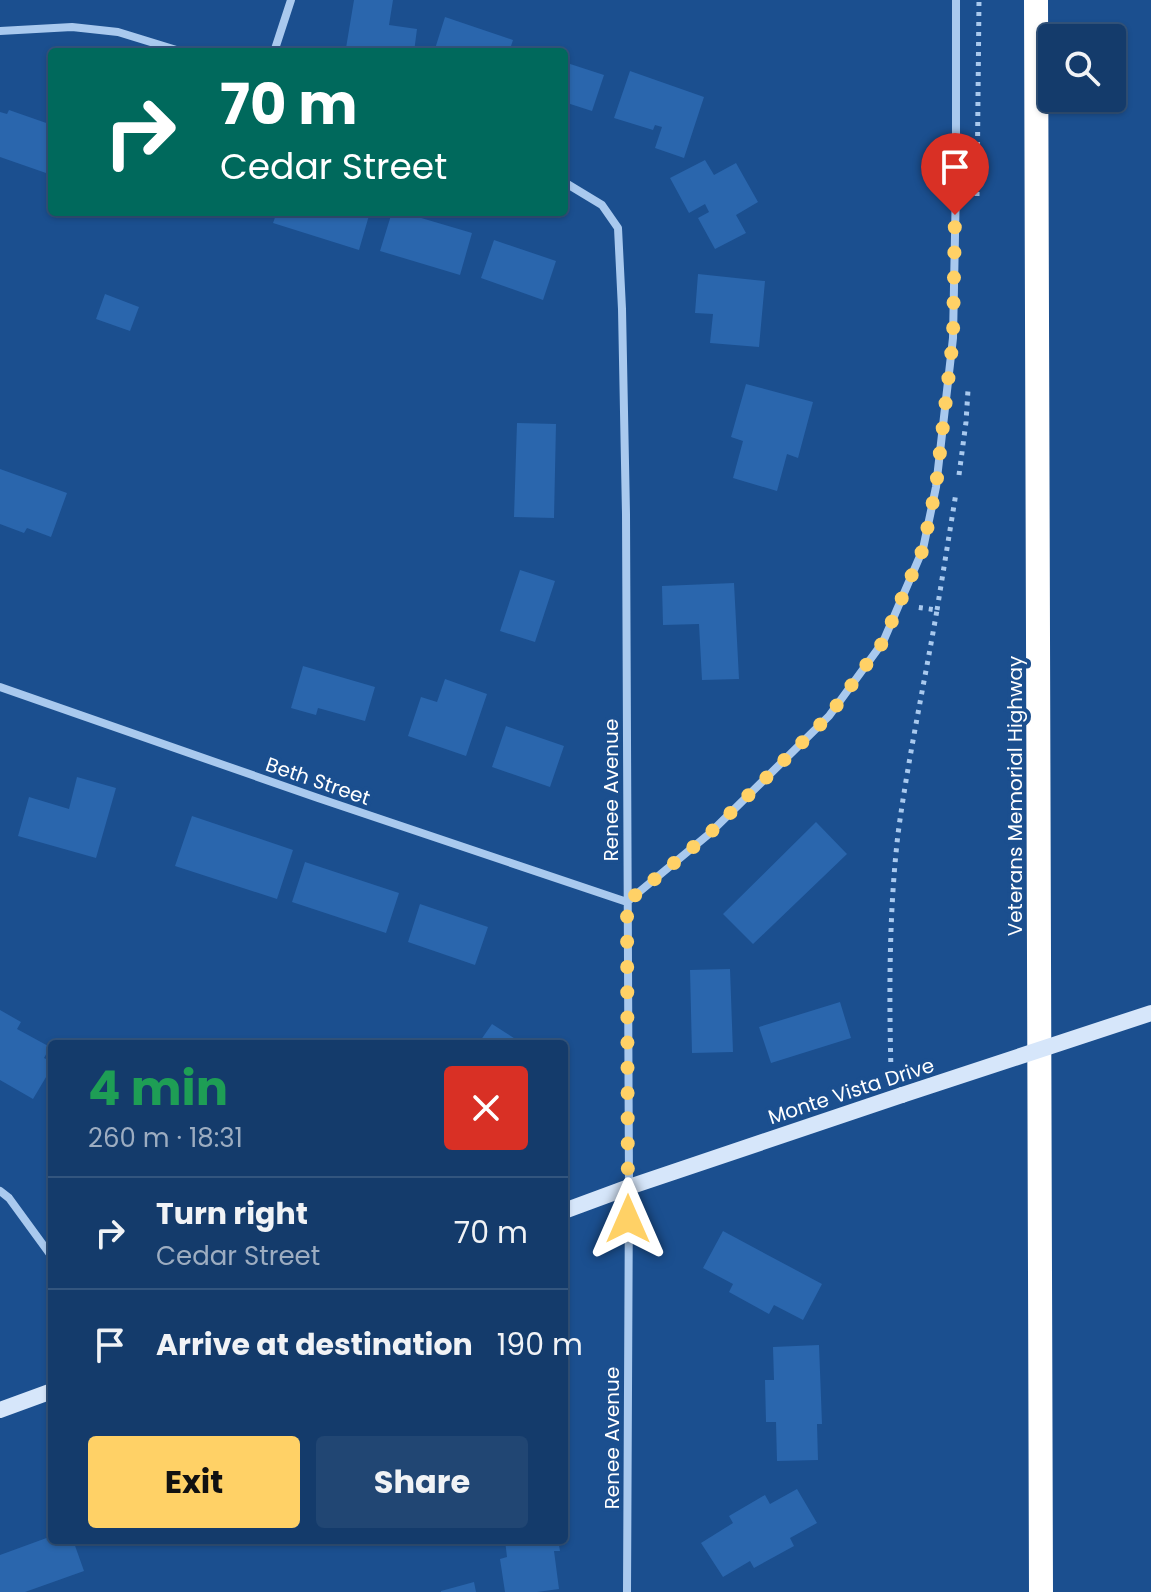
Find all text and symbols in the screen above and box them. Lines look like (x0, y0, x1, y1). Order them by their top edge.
map controls (1038, 24, 1126, 112)
button: search (1038, 24, 1126, 112)
text: 70 m (220, 65, 358, 144)
icon: right (88, 80, 192, 184)
pin (921, 133, 989, 215)
text: Cedar Street (220, 141, 447, 192)
icon: arrive (933, 145, 977, 189)
street label: Veterans Memorial Highway (1001, 656, 1029, 936)
street label: Renee Avenue (597, 719, 625, 861)
street label: Beth Street (262, 750, 374, 812)
street label: Monte Vista Drive (764, 1051, 938, 1131)
text: 4 min (88, 1055, 228, 1122)
button: close (444, 1066, 528, 1150)
text: 260 m · 18:31 (88, 1120, 243, 1156)
position arrow (586, 1177, 670, 1261)
text: Turn right (156, 1192, 308, 1235)
icon: right (88, 1211, 132, 1255)
text: 70 m (454, 1211, 528, 1254)
text: Cedar Street (156, 1238, 320, 1274)
icon: arrive (88, 1323, 132, 1367)
text: Arrive at destination (156, 1323, 473, 1366)
text: 190 m (497, 1323, 583, 1366)
street label: Renee Avenue (598, 1367, 626, 1509)
button: Exit (88, 1436, 300, 1528)
button: Share (316, 1436, 528, 1528)

